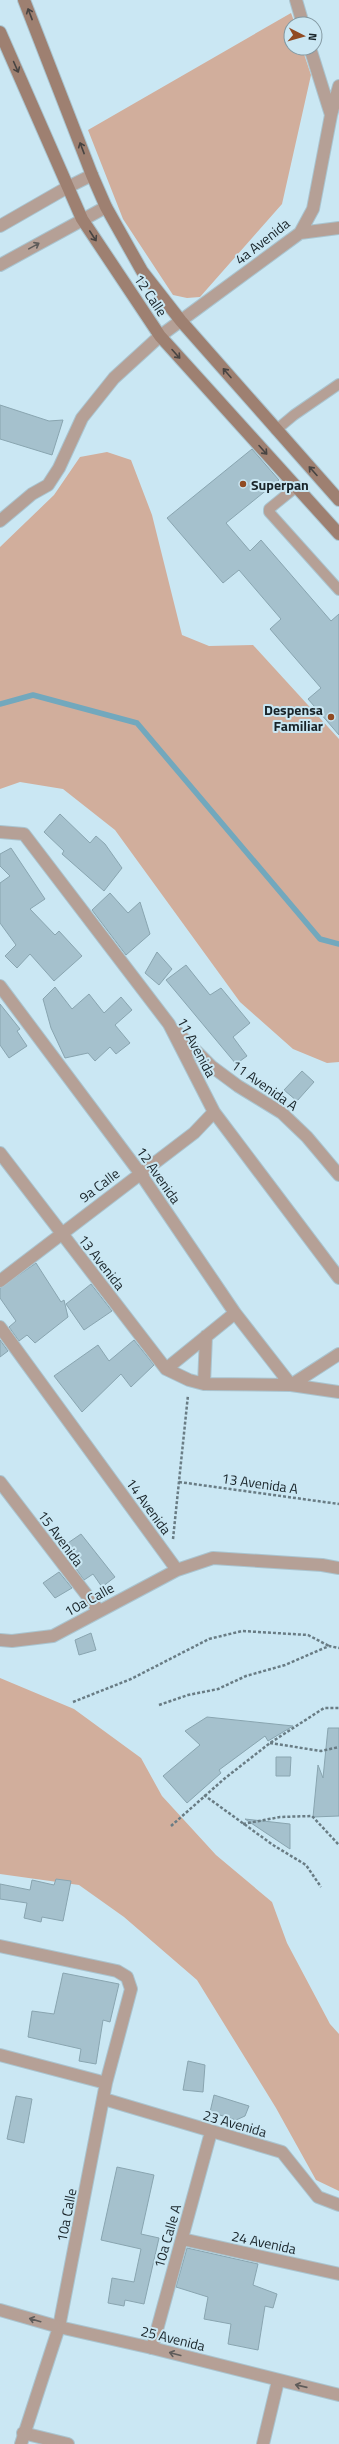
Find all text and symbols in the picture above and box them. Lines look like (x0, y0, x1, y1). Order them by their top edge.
one-way arrow (25, 8, 33, 20)
north arrow (283, 16, 323, 56)
text: N (305, 32, 321, 42)
one-way arrow (12, 61, 20, 73)
one-way arrow (77, 143, 85, 155)
street label: 4a Avenida (230, 213, 294, 269)
one-way arrow (90, 230, 98, 242)
one-way arrow (28, 241, 40, 249)
street label: 12 Calle (129, 270, 173, 320)
one-way arrow (171, 348, 180, 358)
one-way arrow (222, 368, 231, 379)
one-way arrow (258, 445, 268, 455)
one-way arrow (308, 466, 318, 476)
place label: Superpan (251, 474, 309, 495)
marker: Superpan (238, 479, 248, 489)
place label: Despensa Familiar (264, 699, 323, 736)
marker: Despensa Familiar (326, 712, 336, 722)
street label: 11 Avenida (172, 1013, 222, 1081)
street label: 11 Avenida A (227, 1054, 303, 1116)
street label: 12 Avenida (132, 1142, 186, 1208)
street label: 9a Calle (74, 1163, 124, 1207)
street label: 13 Avenida (74, 1230, 130, 1294)
street label: 13 Avenida A (220, 1467, 300, 1499)
street label: 14 Avenida (121, 1473, 177, 1539)
street label: 15 Avenida (33, 1506, 89, 1570)
street label: 10a Calle (60, 1577, 118, 1621)
street label: 23 Avenida (201, 2104, 269, 2142)
street label: 10a Calle (51, 2187, 81, 2243)
street label: 10a Calle A (148, 2201, 186, 2270)
street label: 24 Avenida (230, 2225, 298, 2259)
one-way arrow (29, 2316, 42, 2323)
street label: 25 Avenida (139, 2320, 207, 2356)
one-way arrow (169, 2350, 182, 2357)
one-way arrow (295, 2382, 308, 2390)

